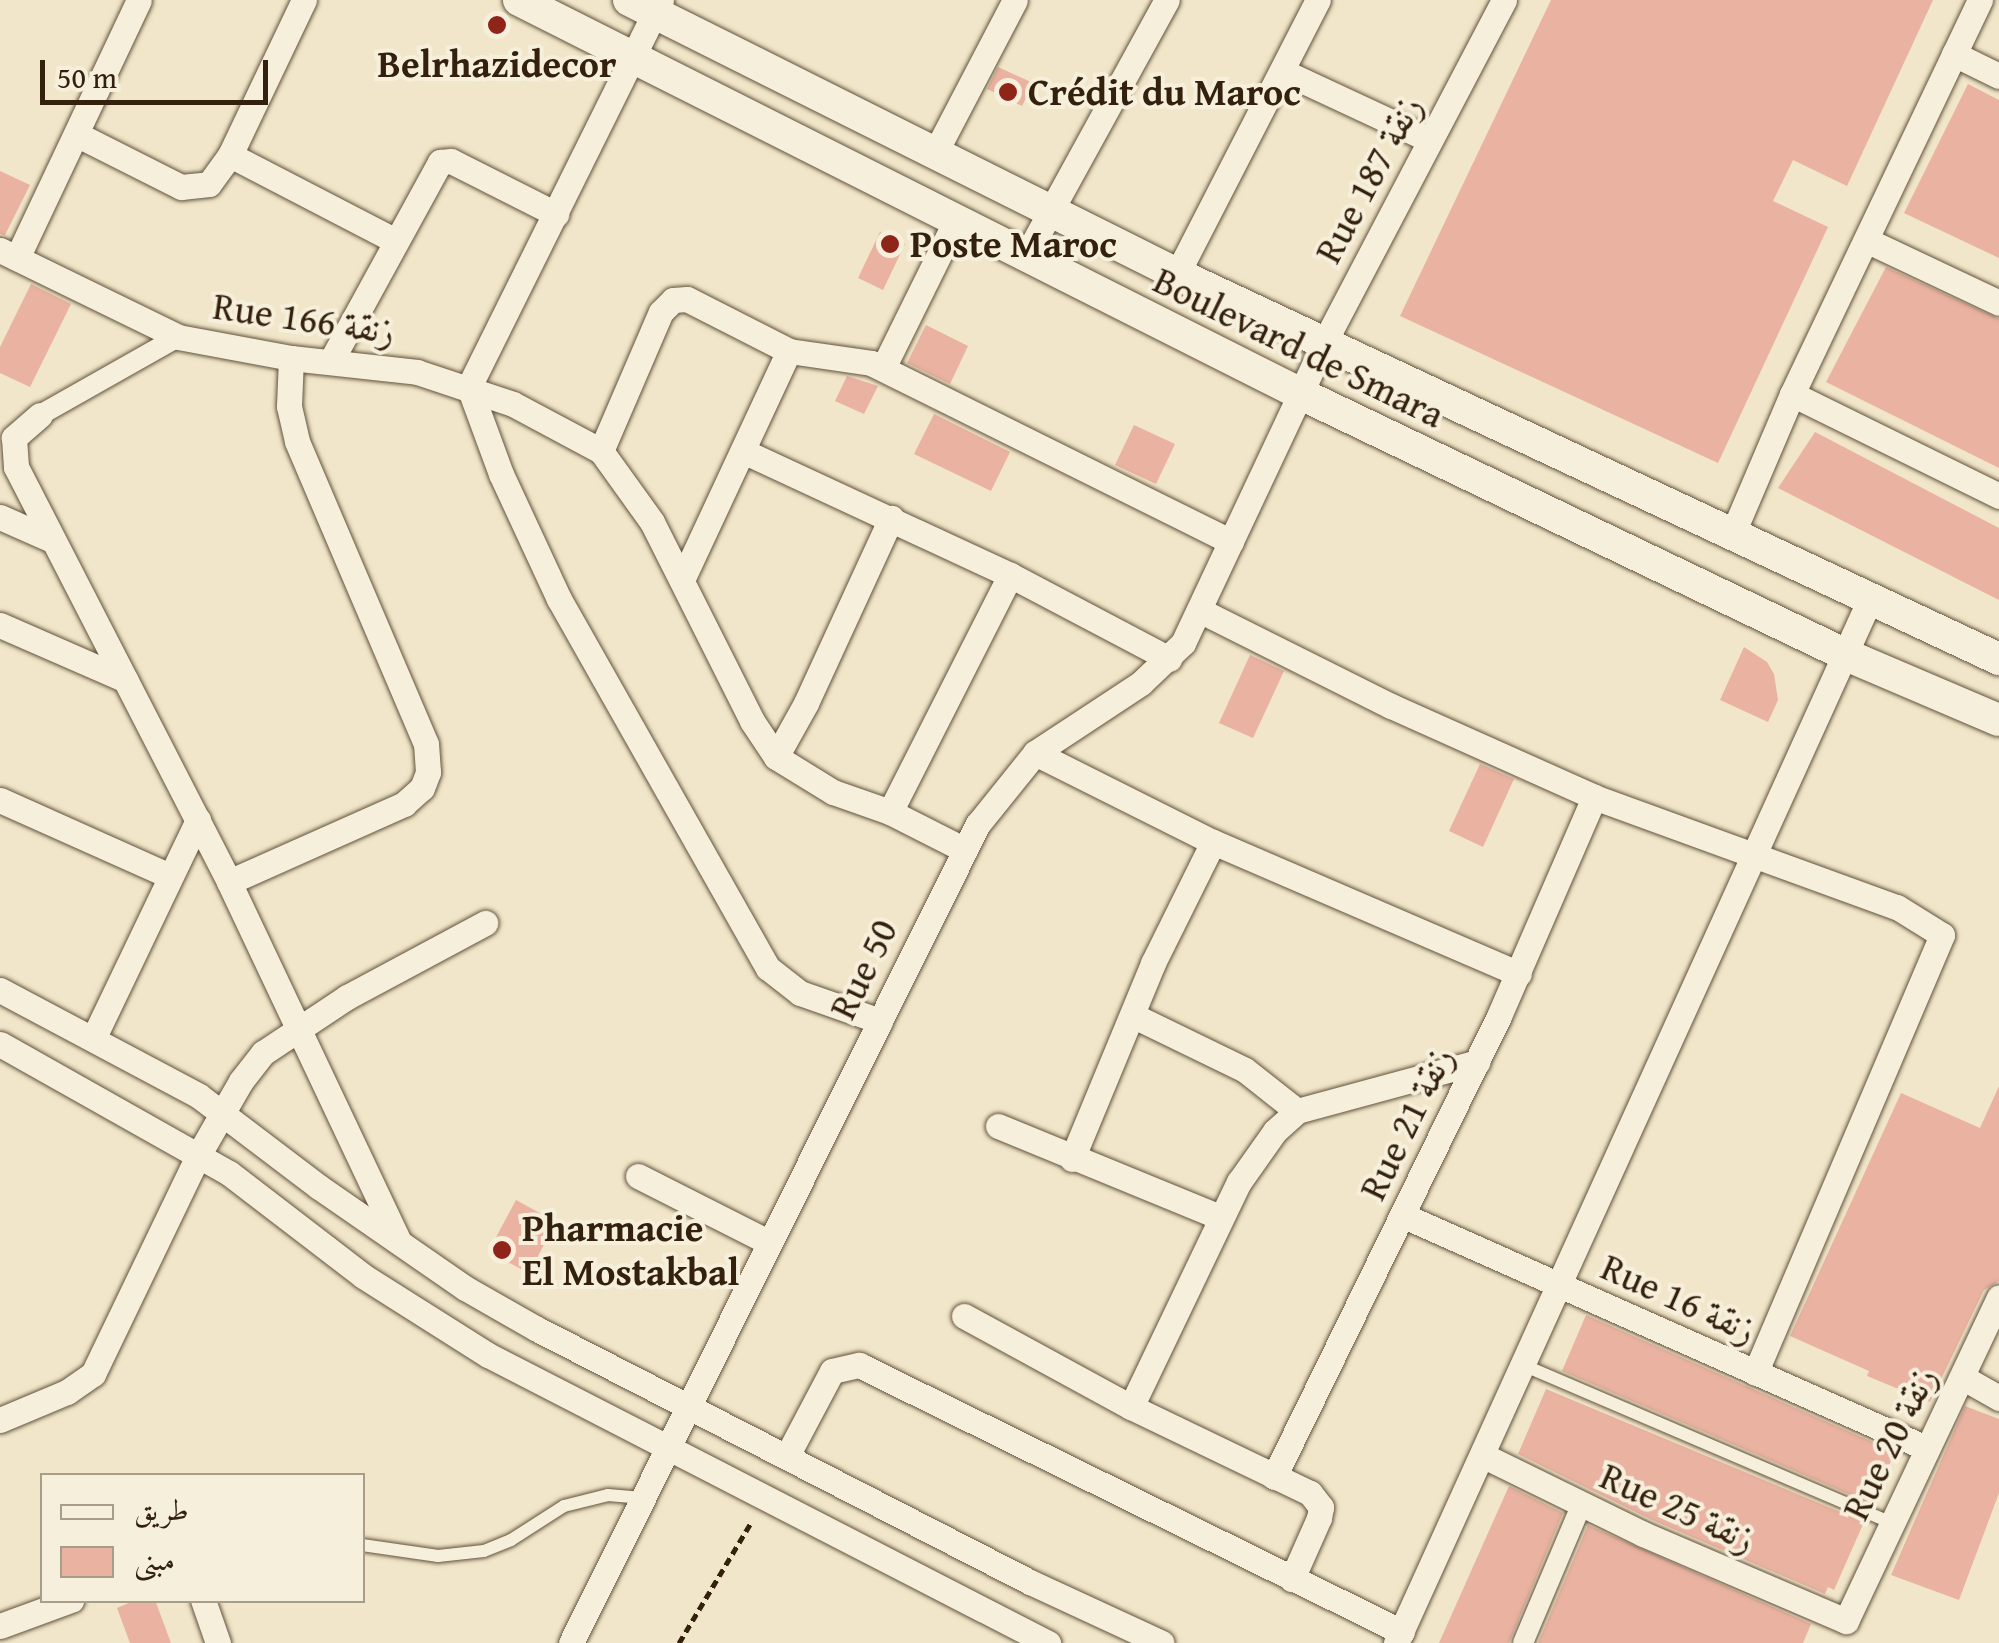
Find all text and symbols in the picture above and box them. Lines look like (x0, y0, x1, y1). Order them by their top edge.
marker: Belrhazidecor (486, 14, 508, 36)
scale bar (45, 40, 272, 102)
place label: Belrhazidecor (378, 41, 616, 87)
text: 50 m (57, 55, 117, 99)
place label: Crédit du Maroc (1028, 69, 1301, 115)
marker: Crédit du Maroc (997, 81, 1019, 103)
street label: Rue 187 زنقة (1305, 87, 1431, 271)
place label: Poste Maroc (910, 221, 1117, 267)
marker: Poste Maroc (879, 233, 901, 255)
street label: Boulevard de Smara (1146, 257, 1452, 437)
street label: Rue 166 زنقة (210, 283, 398, 353)
street label: Rue 50 (819, 912, 907, 1026)
street label: Rue 21 زنقة (1349, 1039, 1463, 1207)
place label: Pharmacie El Mostakbal (522, 1205, 739, 1294)
marker: Pharmacie El Mostakbal (491, 1239, 513, 1261)
street label: Rue 16 زنقة (1594, 1244, 1764, 1352)
street label: Rue 20 زنقة (1832, 1359, 1946, 1527)
street label: Rue 25 زنقة (1593, 1453, 1763, 1561)
legend (40, 1473, 365, 1603)
text: طريق (134, 1487, 189, 1531)
text: مبنى (134, 1537, 175, 1581)

